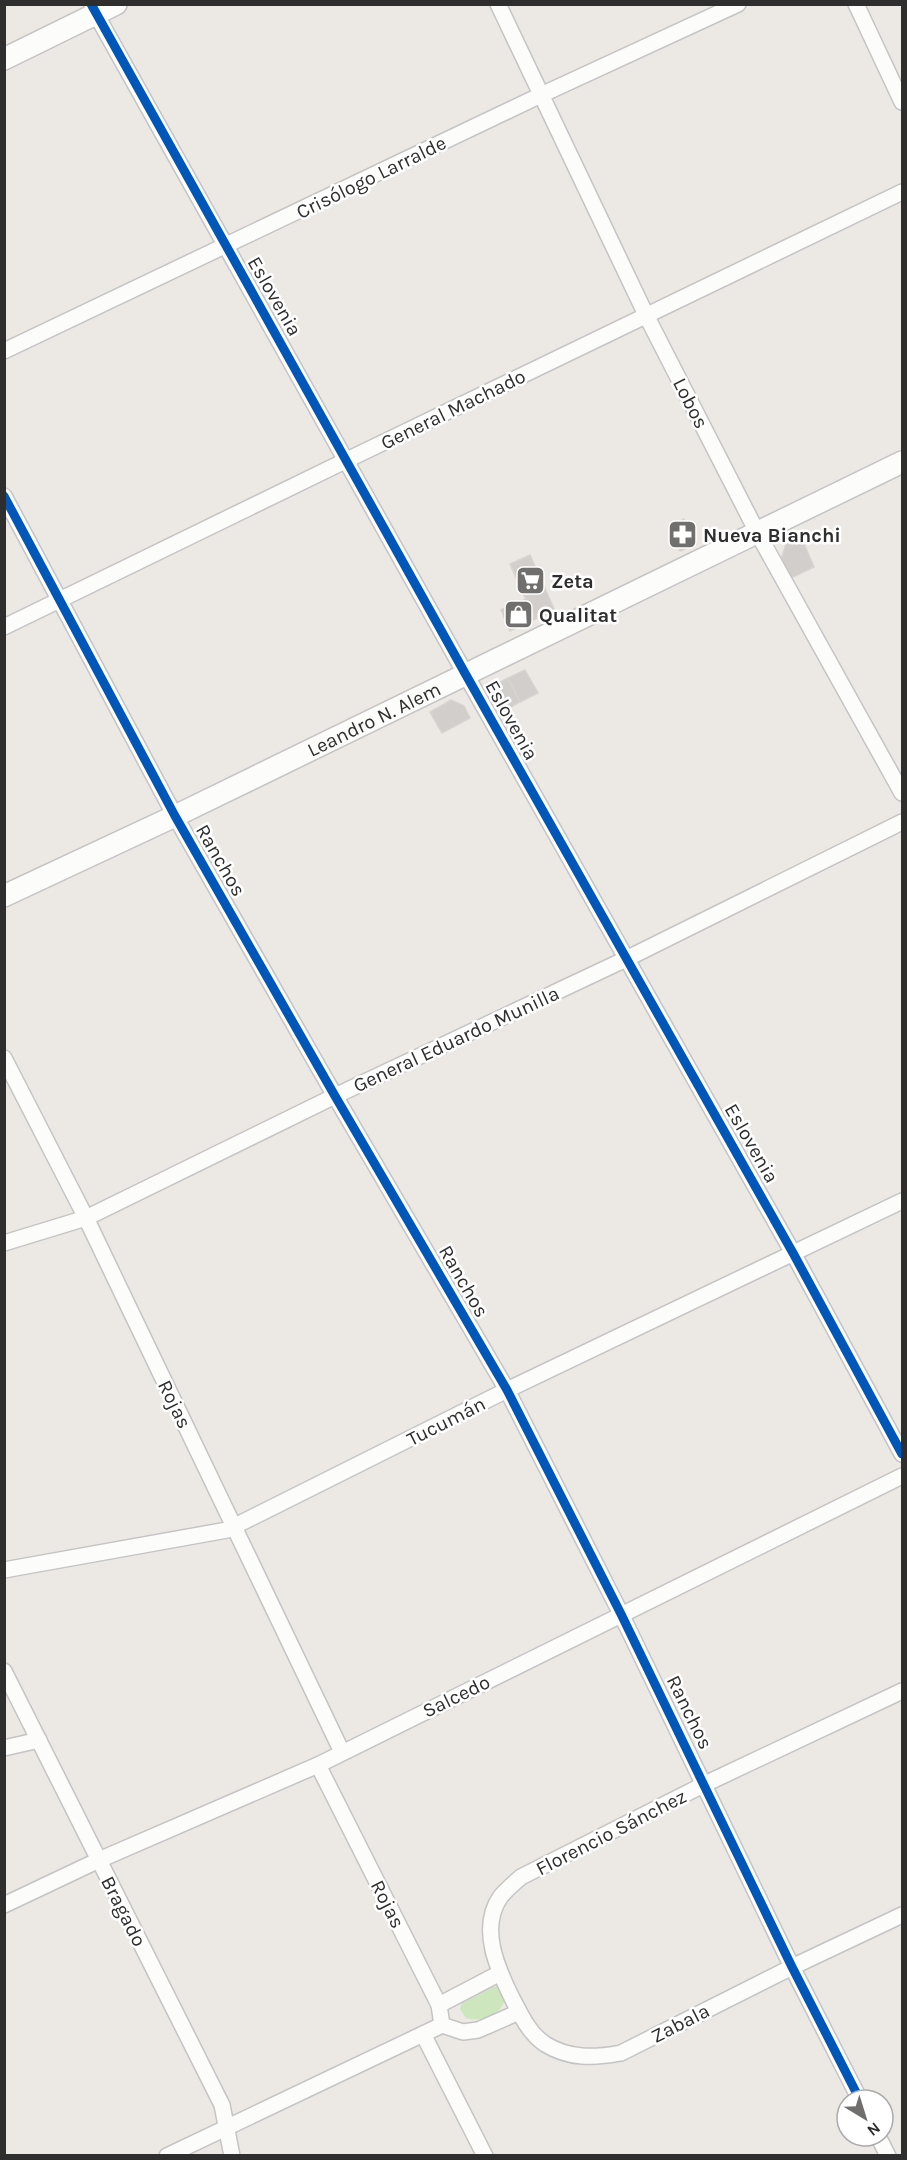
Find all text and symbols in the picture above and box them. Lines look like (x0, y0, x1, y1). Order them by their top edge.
street label: Crisólogo Larralde (292, 131, 450, 224)
street label: Eslovenia (243, 253, 306, 340)
street label: General Machado (377, 364, 529, 454)
street label: Lobos (668, 374, 713, 432)
pharmacy icon: Nueva Bianchi (666, 519, 698, 551)
place label: Nueva Bianchi (703, 524, 841, 547)
supermarket icon: Zeta (514, 565, 546, 597)
place label: Zeta (551, 570, 594, 593)
shop icon: Qualitat (502, 599, 534, 631)
place label: Qualitat (539, 604, 617, 627)
street label: Eslovenia (480, 676, 543, 764)
street label: Leandro N. Alem (304, 677, 445, 762)
street label: Ranchos (191, 820, 250, 900)
street label: General Eduardo Munilla (350, 982, 563, 1097)
street label: Eslovenia (720, 1100, 783, 1187)
street label: Ranchos (434, 1241, 493, 1321)
street label: Rojas (153, 1376, 196, 1432)
street label: Tucumán (403, 1392, 489, 1451)
street label: Salcedo (419, 1670, 494, 1723)
street label: Ranchos (662, 1672, 717, 1753)
street label: Florencio Sánchez (532, 1785, 690, 1880)
street label: Bragado (96, 1872, 151, 1950)
street label: Rojas (366, 1876, 409, 1932)
street label: Zabala (647, 1999, 713, 2048)
north arrow (835, 2088, 895, 2148)
text: N (864, 2118, 884, 2140)

